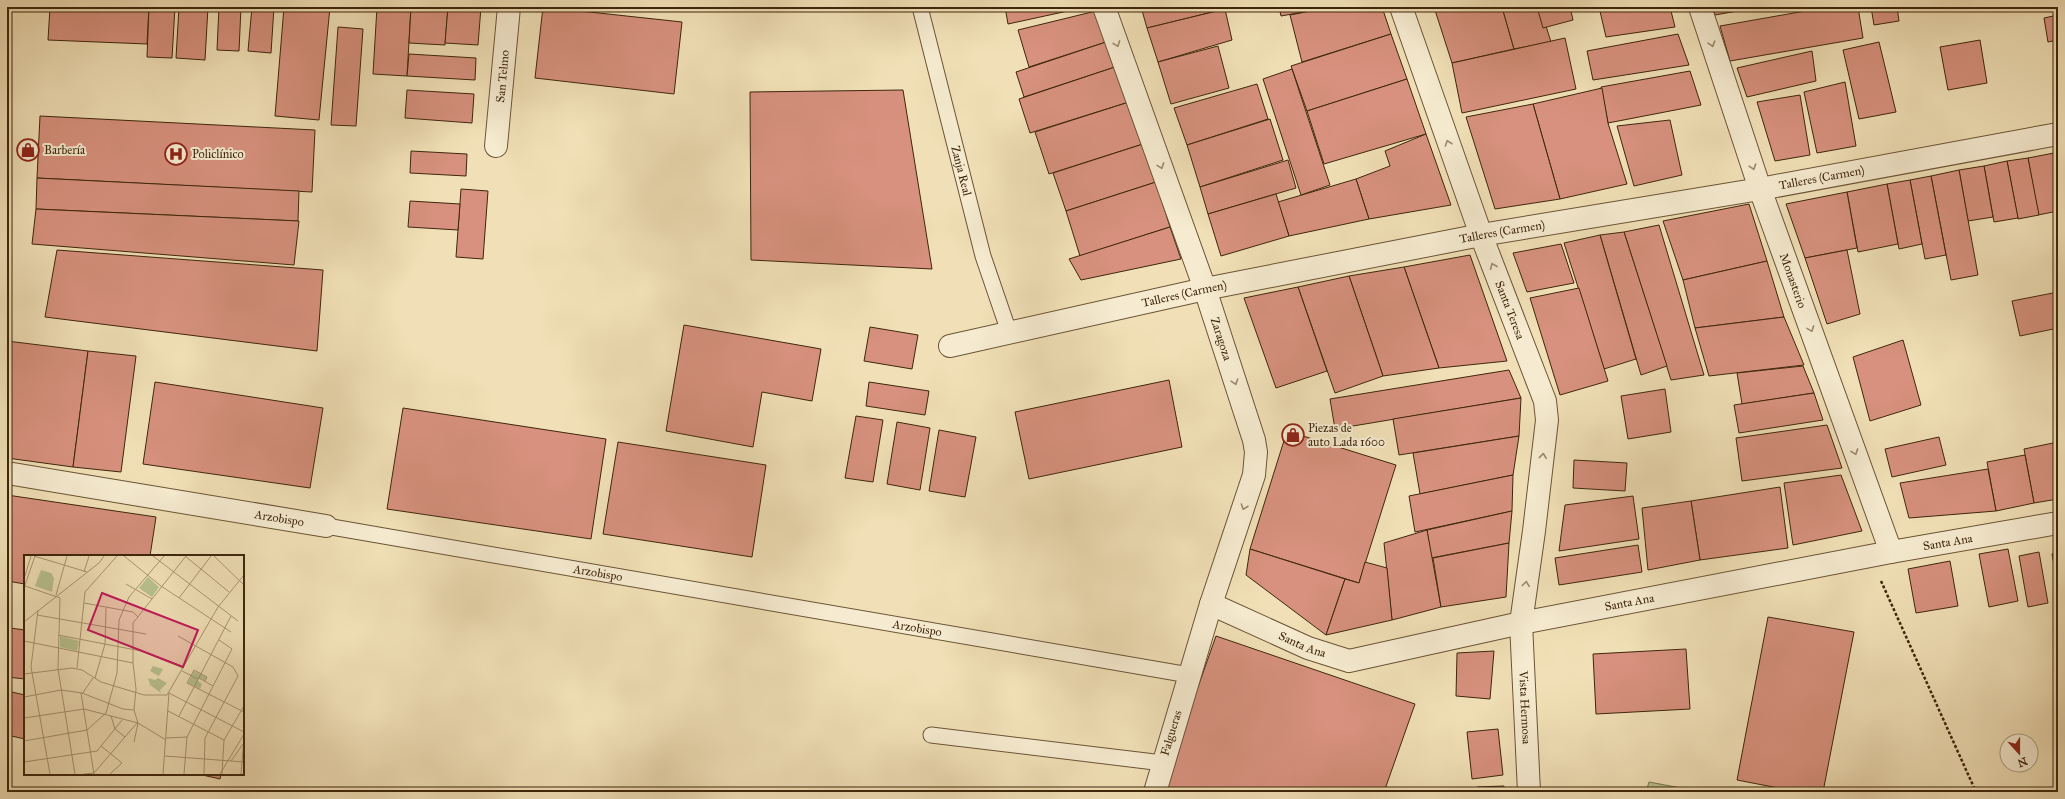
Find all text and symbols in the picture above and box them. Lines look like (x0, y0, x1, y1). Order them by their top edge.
one-way arrow (1112, 40, 1121, 47)
one-way arrow (1707, 40, 1716, 47)
street label: San Telmo (493, 49, 512, 103)
shop icon: Barbería (15, 137, 41, 163)
one-way arrow (1445, 140, 1453, 147)
hospital icon: Policlínico (163, 141, 189, 167)
place label: Barbería (44, 143, 86, 157)
street label: Zanja Real (948, 144, 975, 198)
place label: Policlínico (192, 147, 244, 161)
one-way arrow (1156, 163, 1164, 170)
street label: Talleres (Carmen) (1778, 163, 1865, 192)
one-way arrow (1748, 164, 1757, 171)
street label: Talleres (Carmen) (1458, 218, 1546, 246)
street label: Monasterio (1777, 251, 1809, 310)
one-way arrow (1489, 262, 1497, 269)
street label: Talleres (Carmen) (1140, 278, 1228, 310)
street label: Santa Teresa (1492, 279, 1528, 342)
street label: Zaragoza (1208, 316, 1235, 363)
one-way arrow (1806, 326, 1815, 333)
one-way arrow (1230, 378, 1239, 385)
place label: Piezas de auto Lada 1600 (1308, 421, 1385, 449)
shop icon: Piezas de auto Lada 1600 (1280, 422, 1306, 448)
one-way arrow (1850, 448, 1859, 455)
one-way arrow (1538, 452, 1547, 459)
one-way arrow (1240, 503, 1248, 510)
street label: Arzobispo (253, 507, 305, 529)
street label: Santa Ana (1922, 531, 1974, 553)
inset map (24, 555, 244, 775)
street label: Arzobispo (571, 562, 624, 584)
one-way arrow (1521, 581, 1530, 588)
street label: Santa Ana (1603, 590, 1656, 614)
street label: Arzobispo (890, 617, 943, 639)
street label: Santa Ana (1276, 629, 1329, 661)
street label: Vista Hermosa (1516, 670, 1534, 745)
street label: Falgueras (1157, 709, 1186, 758)
north arrow (1999, 733, 2039, 773)
text: N (2015, 754, 2029, 770)

